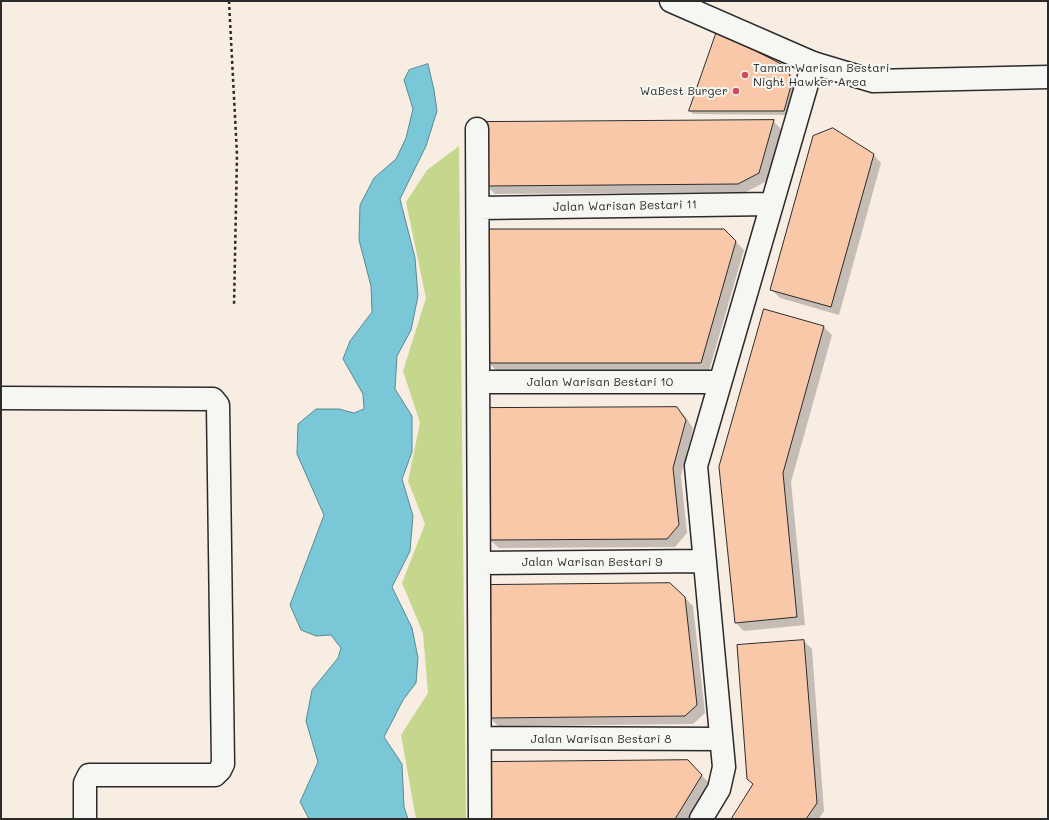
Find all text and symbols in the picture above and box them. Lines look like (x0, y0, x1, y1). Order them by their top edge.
place label: Taman Warisan Bestari Night Hawker Area (753, 61, 889, 89)
marker: Taman Warisan Bestari Night Hawker Area (740, 70, 750, 80)
place label: WaBest Burger (640, 84, 728, 98)
marker: WaBest Burger (731, 86, 741, 96)
street label: Jalan Warisan Bestari 11 (553, 198, 697, 214)
street label: Jalan Warisan Bestari 10 (527, 375, 673, 389)
street label: Jalan Warisan Bestari 9 (522, 555, 662, 569)
street label: Jalan Warisan Bestari 8 (531, 732, 671, 746)

